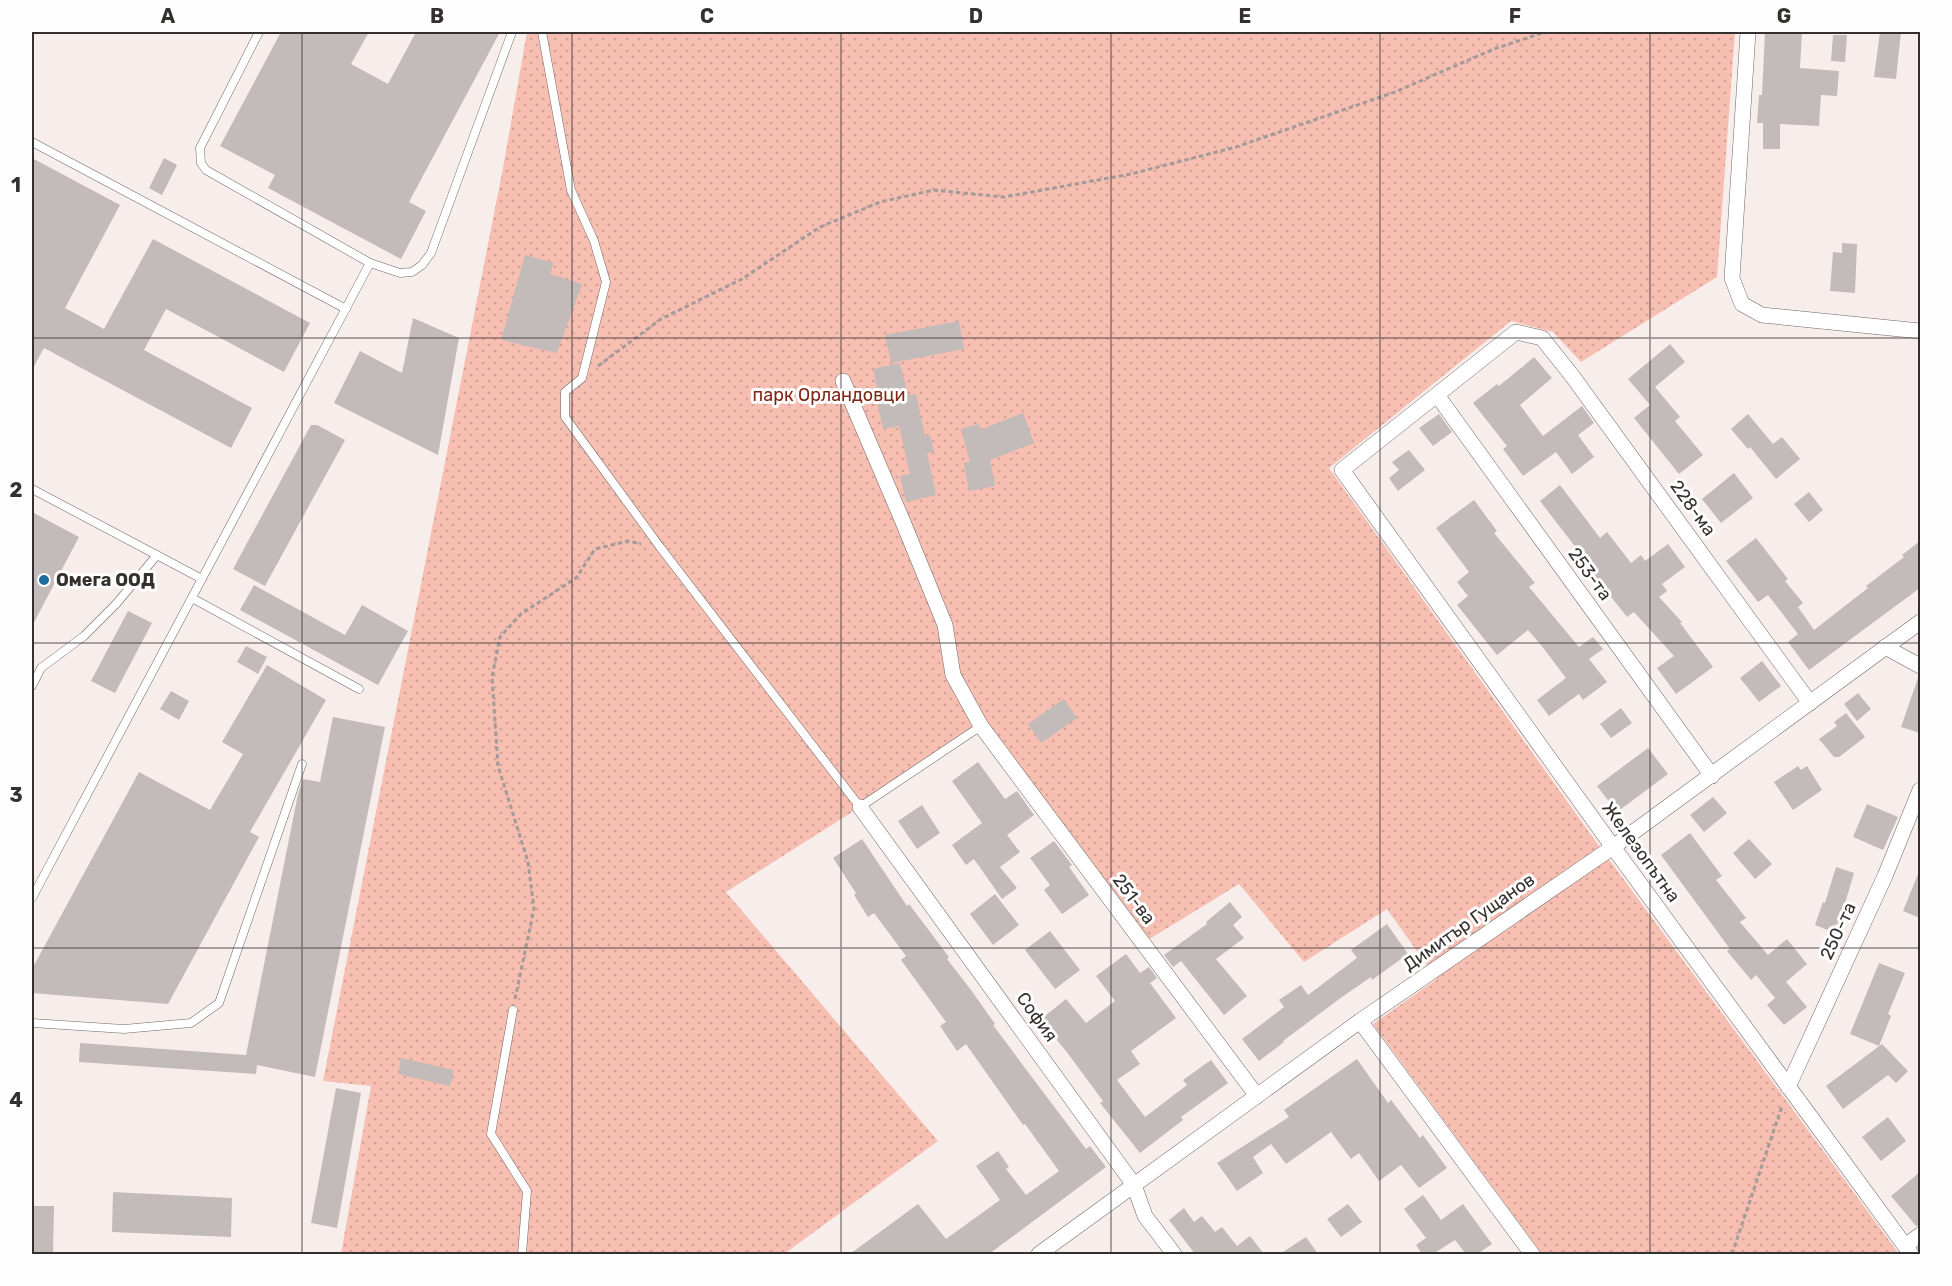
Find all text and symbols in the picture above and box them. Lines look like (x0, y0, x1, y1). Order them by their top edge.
text: A (161, 4, 176, 28)
text: B (430, 4, 444, 28)
text: C (700, 4, 714, 28)
text: D (969, 4, 983, 28)
text: E (1239, 4, 1251, 28)
text: F (1509, 4, 1521, 28)
text: G (1777, 4, 1791, 28)
text: 1 (11, 173, 21, 197)
park label: парк Орландовци (753, 384, 905, 406)
street label: 228-ма (1665, 476, 1721, 540)
text: 2 (10, 478, 23, 502)
street label: 253-та (1563, 543, 1617, 605)
place label: Омега ООД (56, 569, 155, 591)
marker: Омега ООД (37, 573, 51, 587)
text: 3 (9, 783, 23, 807)
street label: Железопътна (1597, 797, 1685, 907)
street label: Димитър Гущанов (1399, 868, 1539, 976)
street label: 251-ва (1108, 869, 1160, 929)
street label: 250-та (1815, 899, 1861, 963)
street label: София (1012, 988, 1062, 1046)
text: 4 (9, 1088, 23, 1112)

